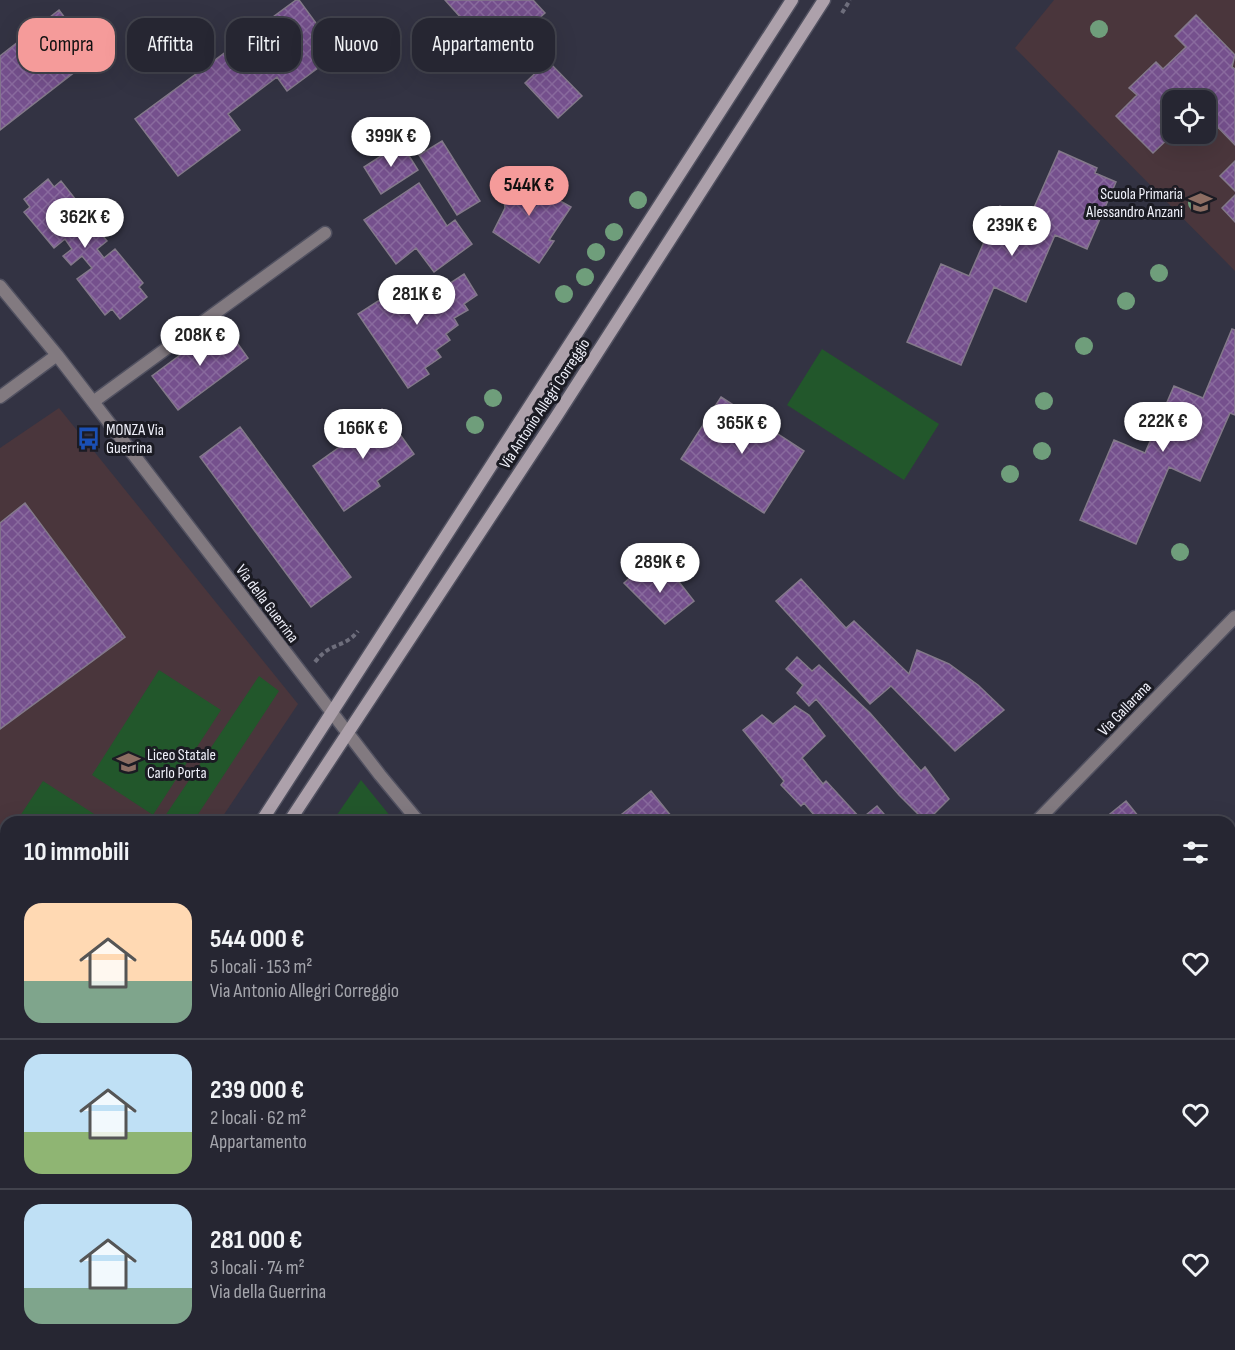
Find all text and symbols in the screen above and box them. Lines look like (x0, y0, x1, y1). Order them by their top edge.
chip: Compra (18, 18, 115, 72)
chip: Affitta (127, 18, 214, 72)
chip: Filtri (226, 18, 301, 72)
chip: Nuovo (313, 18, 400, 72)
chip: Appartamento (412, 18, 555, 72)
map controls (1162, 90, 1216, 144)
button: locate (1162, 90, 1216, 144)
pin: 399K € (342, 117, 440, 168)
text: 399K € (365, 124, 417, 148)
pin: 544K € (480, 166, 578, 217)
text: 544K € (504, 173, 554, 197)
place label: Scuola Primaria Alessandro Anzani (1085, 185, 1183, 222)
school or university icon: Scuola Primaria Alessandro Anzani (1188, 189, 1214, 215)
pin: 362K € (36, 198, 134, 249)
text: 362K € (60, 205, 110, 229)
pin: 239K € (963, 206, 1061, 257)
text: 239K € (987, 213, 1037, 237)
pin: 281K € (368, 275, 466, 326)
text: 281K € (392, 282, 442, 306)
pin: 208K € (151, 316, 249, 367)
text: 208K € (175, 323, 225, 347)
street label: Via Antonio Allegri Correggio (496, 335, 594, 472)
pin: 222K € (1114, 402, 1212, 453)
pin: 365K € (693, 404, 791, 455)
pin: 166K € (314, 409, 412, 460)
text: 222K € (1138, 409, 1188, 433)
text: 365K € (717, 411, 767, 435)
text: 166K € (338, 416, 388, 440)
place label: MONZA Via Guerrina (106, 421, 164, 458)
bus stop icon: MONZA Via Guerrina (75, 425, 101, 451)
pin: 289K € (611, 543, 709, 594)
text: 289K € (635, 550, 685, 574)
street label: Via della Guerrina (231, 561, 302, 647)
street label: Via Gallarana (1094, 678, 1156, 740)
place label: Liceo Statale Carlo Porta (147, 746, 216, 783)
school or university icon: Liceo Statale Carlo Porta (116, 750, 142, 776)
icon: filters (1179, 836, 1212, 869)
text: 10 immobili (24, 837, 129, 868)
text: 544 000 € (210, 924, 304, 955)
icon: home (72, 927, 144, 999)
icon: heart (1179, 947, 1212, 980)
text: 5 locali · 153 m² (210, 955, 313, 979)
text: Via Antonio Allegri Correggio (210, 979, 399, 1003)
text: 239 000 € (210, 1075, 304, 1106)
icon: home (72, 1078, 144, 1150)
icon: heart (1179, 1098, 1212, 1131)
text: 2 locali · 62 m² (210, 1106, 307, 1130)
text: Appartamento (210, 1130, 307, 1154)
text: 281 000 € (210, 1225, 302, 1256)
icon: home (72, 1228, 144, 1300)
icon: heart (1179, 1248, 1212, 1281)
text: 3 locali · 74 m² (210, 1256, 305, 1280)
text: Via della Guerrina (210, 1280, 326, 1304)

